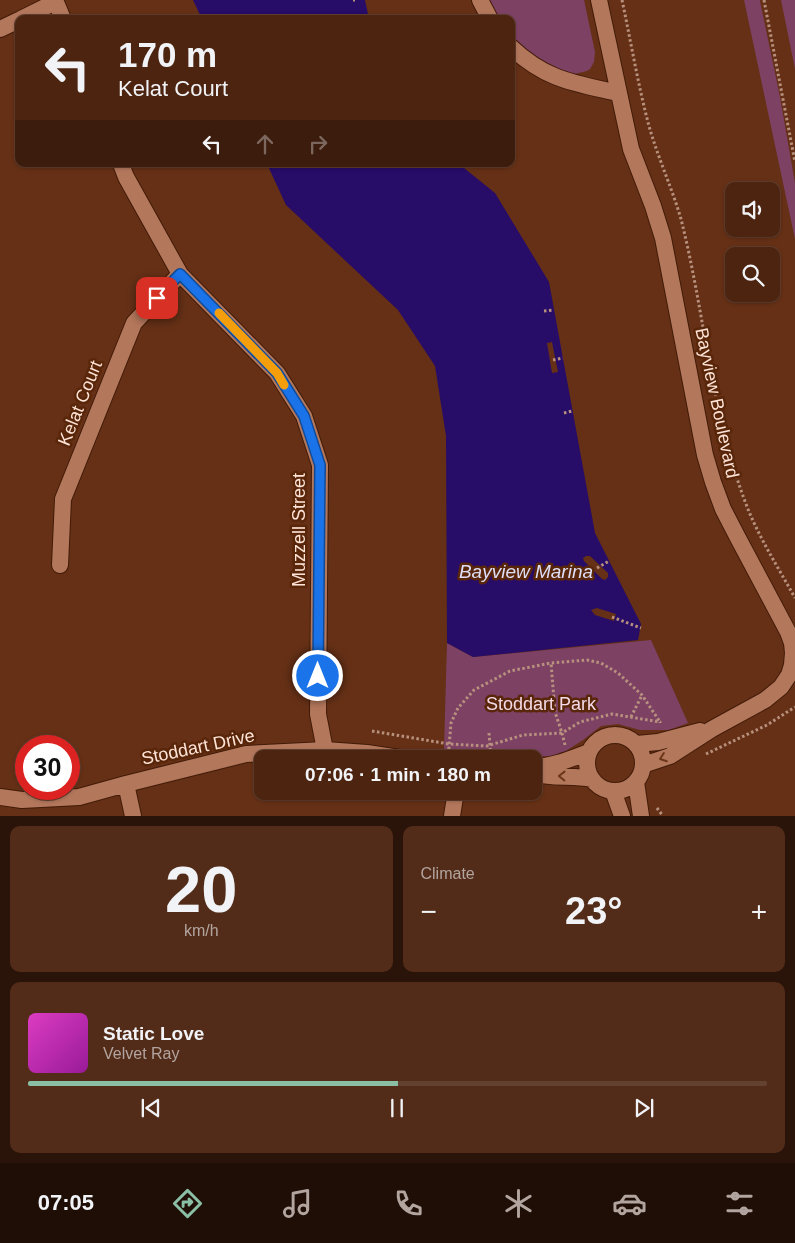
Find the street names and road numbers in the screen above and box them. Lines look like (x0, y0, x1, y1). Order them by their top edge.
street label: Bayview Boulevard (691, 326, 743, 480)
street label: Kelat Court (54, 358, 106, 448)
street label: Muzzell Street (289, 473, 309, 587)
street label: Stoddart Drive (140, 725, 256, 769)

